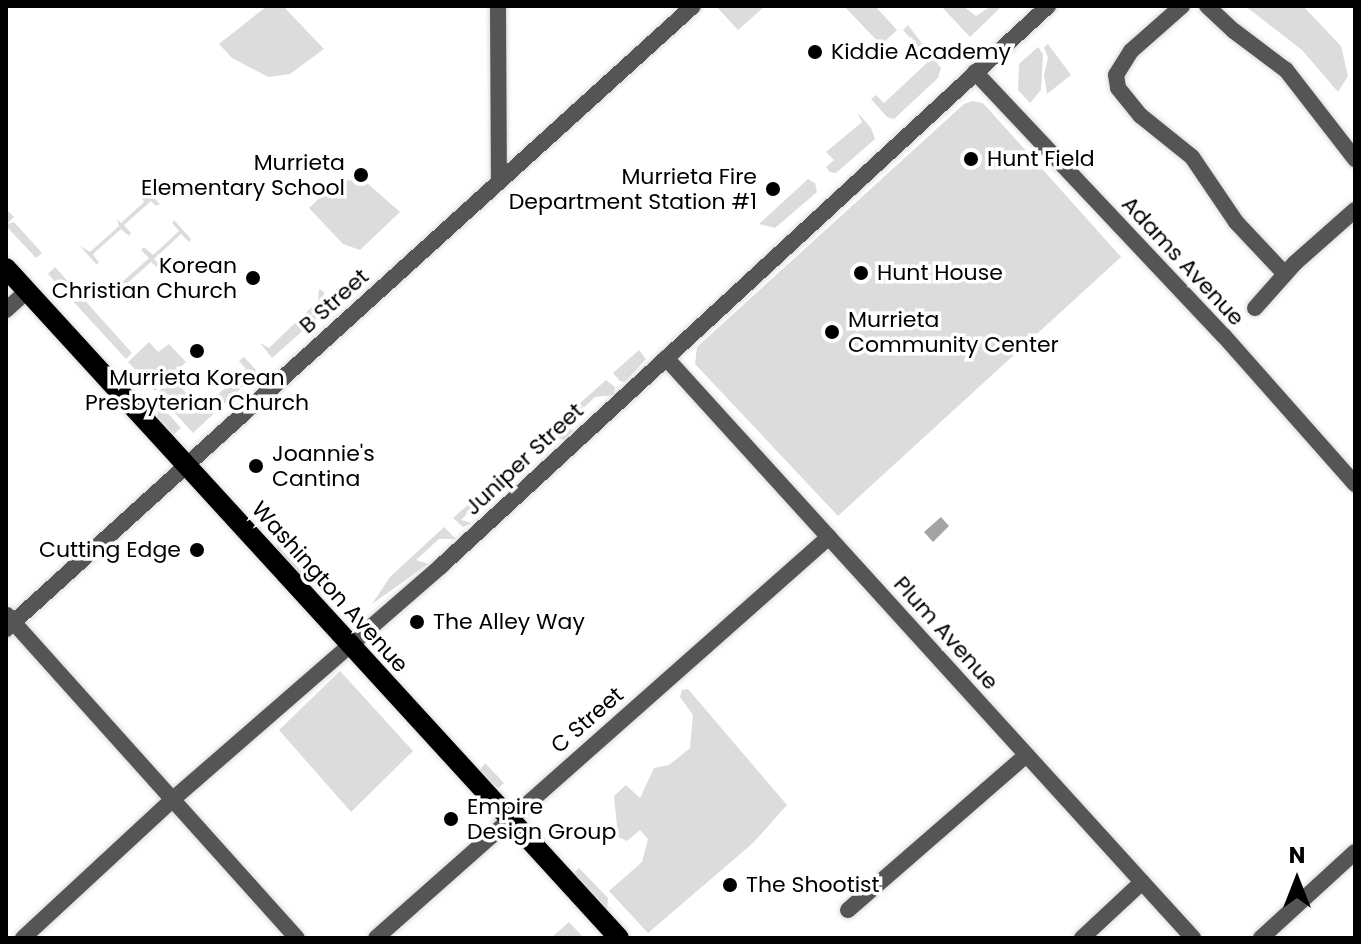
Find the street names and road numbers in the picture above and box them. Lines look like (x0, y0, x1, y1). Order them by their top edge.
street label: Adams Avenue (1116, 191, 1250, 331)
street label: B Street (294, 263, 374, 339)
street label: Juniper Street (459, 397, 589, 521)
street label: Washington Avenue (246, 496, 414, 678)
street label: Plum Avenue (888, 571, 1004, 695)
street label: C Street (545, 681, 629, 759)

